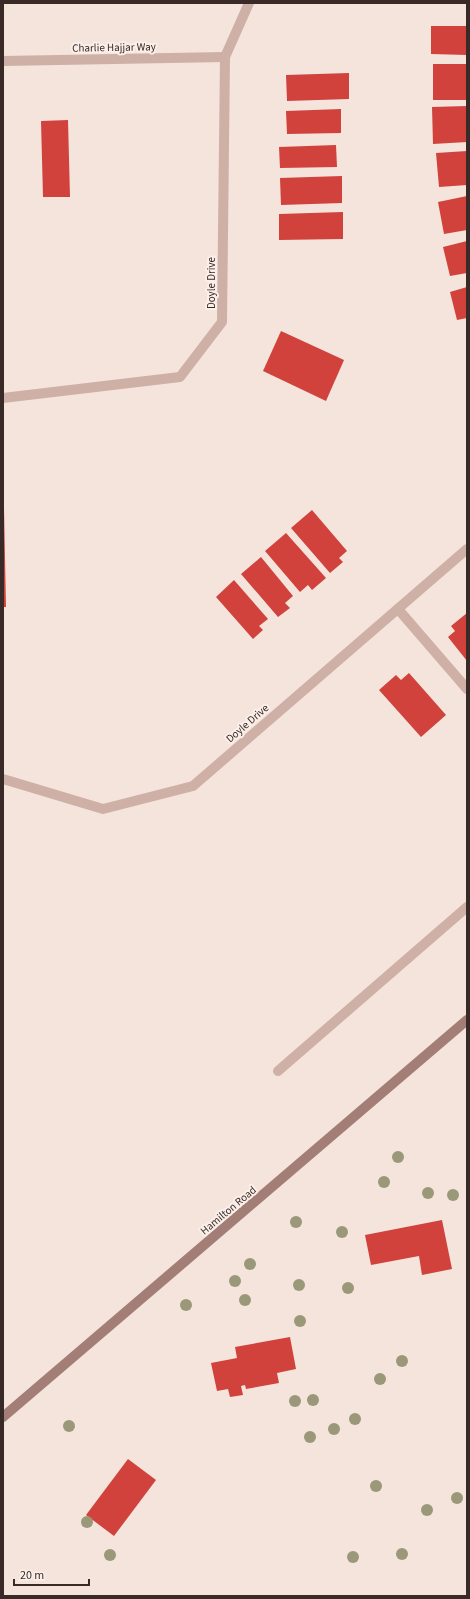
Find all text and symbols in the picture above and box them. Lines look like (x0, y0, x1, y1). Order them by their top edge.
street label: Charlie Hajjar Way (72, 39, 156, 56)
street label: Doyle Drive (204, 256, 219, 309)
street label: Doyle Drive (223, 700, 272, 746)
street label: Hamilton Road (197, 1183, 259, 1238)
scale bar (14, 1561, 89, 1587)
text: 20 m (20, 1567, 44, 1584)

